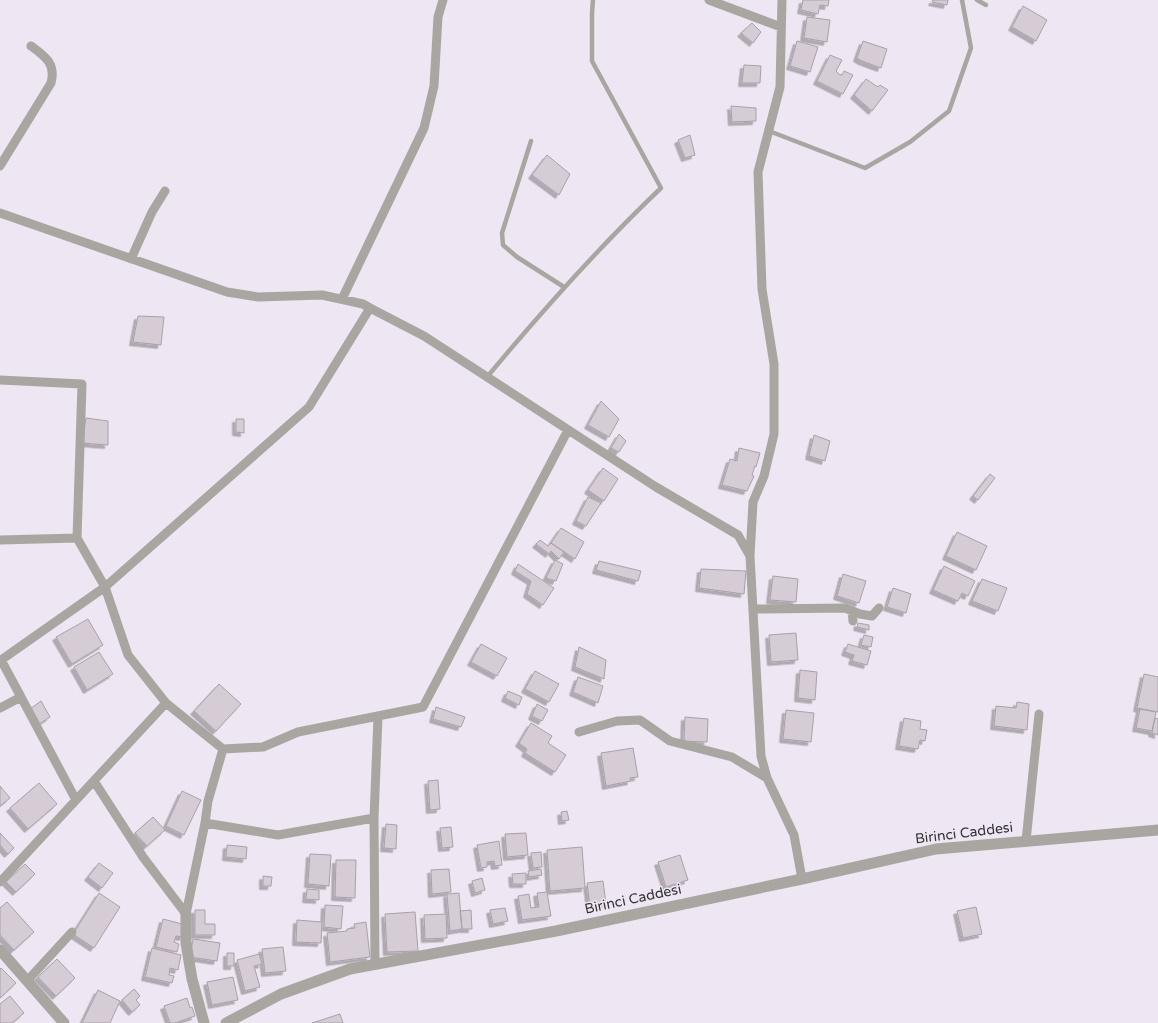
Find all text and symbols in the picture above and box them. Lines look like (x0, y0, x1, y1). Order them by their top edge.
street label: Birinci Caddesi (914, 819, 1014, 847)
street label: Birinci Caddesi (583, 880, 683, 918)

